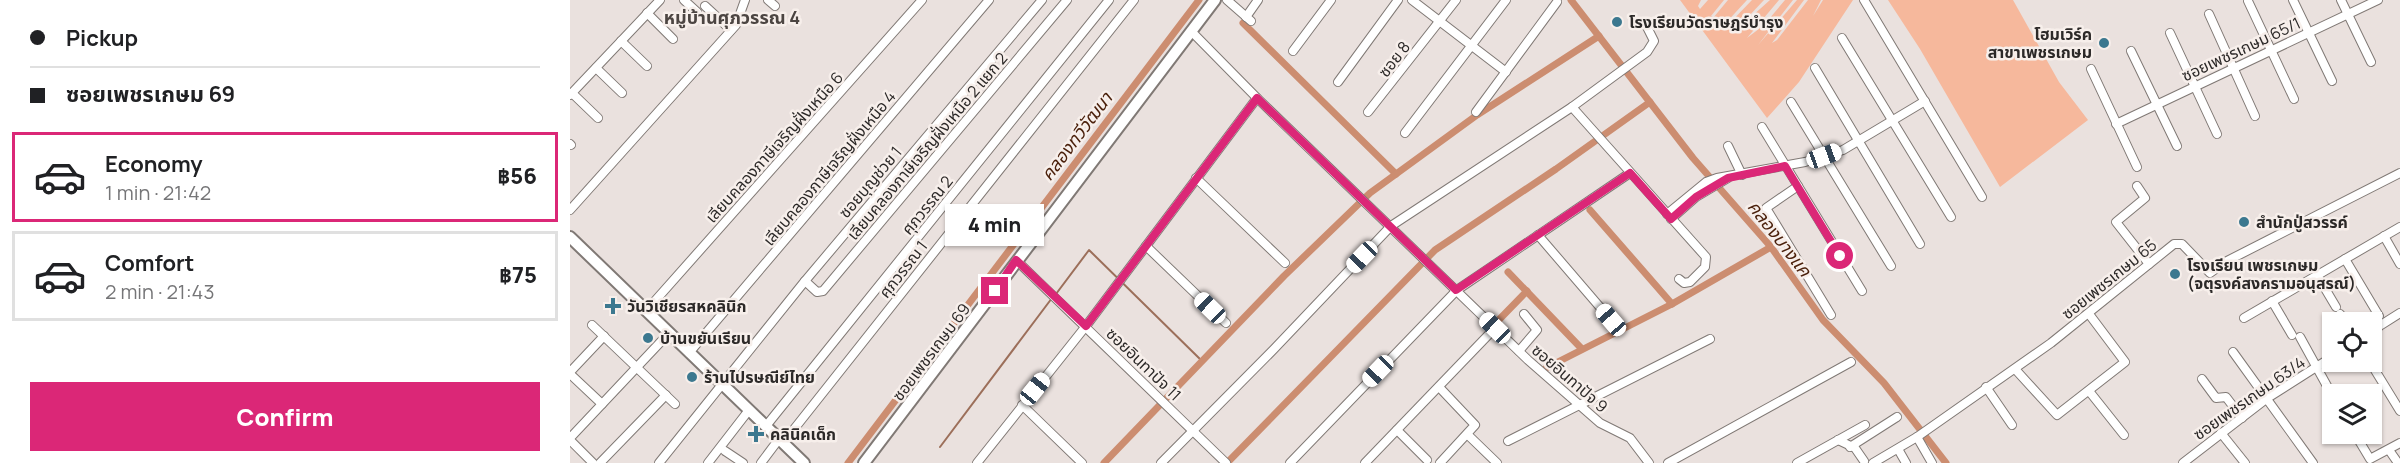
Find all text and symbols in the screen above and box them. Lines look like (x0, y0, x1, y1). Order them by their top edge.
district label: หมู่บ้านศุภวรรณ 4 (664, 5, 800, 29)
place label: โรงเรียนวัดราษฎร์บำรุง (1629, 11, 1783, 33)
street label: ซอยเพชรเกษม 65/1 (2178, 12, 2304, 86)
marker: โรงเรียนวัดราษฎร์บำรุง (1610, 15, 1624, 29)
text: Pickup (66, 23, 138, 53)
place label: โฮมเวิร์ค สาขาเพชรเกษม (1988, 23, 2092, 63)
street label: ซอย 8 (1373, 36, 1415, 82)
marker: โฮมเวิร์ค สาขาเพชรเกษม (2097, 36, 2111, 50)
street label: เลียบคลองภาษีเจริญฝั่งเหนือ 2 แยก 2 (842, 47, 1012, 245)
street label: เลียบคลองภาษีเจริญฝั่งเหนือ 6 (700, 67, 848, 227)
text: ซอยเพชรเกษม 69 (66, 79, 235, 109)
street label: เลียบคลองภาษีเจริญฝั่งเหนือ 4 (758, 86, 900, 250)
water label: คลองทวีวัฒนา (1035, 86, 1117, 185)
street label: ซอยบุญช่วย 1 (833, 141, 907, 223)
car (1804, 141, 1844, 171)
text: Economy (105, 149, 203, 179)
icon: car (33, 150, 87, 204)
text: ฿56 (498, 161, 537, 191)
street label: ศุภวรรณ 2 (896, 171, 958, 239)
text: 1 min · 21:42 (105, 179, 211, 206)
water label: คลองบางแค (1743, 195, 1818, 282)
callout: 4 min (946, 204, 1044, 246)
text: 4 min (968, 211, 1021, 238)
place label: สำนักปู่สวรรค์ (2256, 211, 2348, 233)
marker: สำนักปู่สวรรค์ (2237, 215, 2251, 229)
street label: ซอยเพชรเกษม 65 (2057, 234, 2161, 324)
street label: ศุภวรรณ 1 (874, 236, 932, 302)
car (1343, 238, 1381, 276)
route start (1826, 242, 1853, 269)
text: Comfort (105, 248, 194, 278)
icon: car (33, 249, 87, 303)
place label: โรงเรียน เพชรเกษม (จตุรงค์สงครามอนุสรณ์) (2187, 254, 2356, 294)
text: ฿75 (499, 260, 537, 290)
marker: โรงเรียน เพชรเกษม (จตุรงค์สงครามอนุสรณ์) (2168, 267, 2182, 281)
route end (981, 277, 1008, 304)
text: 2 min · 21:43 (105, 278, 214, 305)
car (1191, 289, 1229, 327)
place label: วันวิเชียรสหคลินิก (627, 295, 746, 317)
marker: วันวิเชียรสหคลินิก (604, 297, 622, 315)
street label: ซอยเพชรเกษม 69 (887, 299, 975, 405)
car (1592, 301, 1630, 339)
car (1476, 309, 1514, 347)
map controls (2322, 312, 2382, 444)
button: locate (2322, 312, 2382, 372)
street label: ซอยอินทาปัจ 11 (1102, 322, 1186, 406)
place label: บ้านขยันเรียน (660, 327, 751, 349)
marker: บ้านขยันเรียน (641, 331, 655, 345)
street label: ซอยอินทาปัจ 9 (1527, 339, 1613, 417)
street label: ซอยเพชรเกษม 63/4 (2189, 351, 2309, 445)
car (1359, 352, 1397, 390)
place label: ร้านไปรษณีย์ไทย (704, 366, 815, 388)
car (1017, 369, 1053, 409)
marker: ร้านไปรษณีย์ไทย (685, 370, 699, 384)
button: Confirm (30, 382, 540, 451)
button: layers (2322, 384, 2382, 444)
place label: คลินิคเด็ก (770, 423, 836, 445)
marker: คลินิคเด็ก (747, 425, 765, 443)

